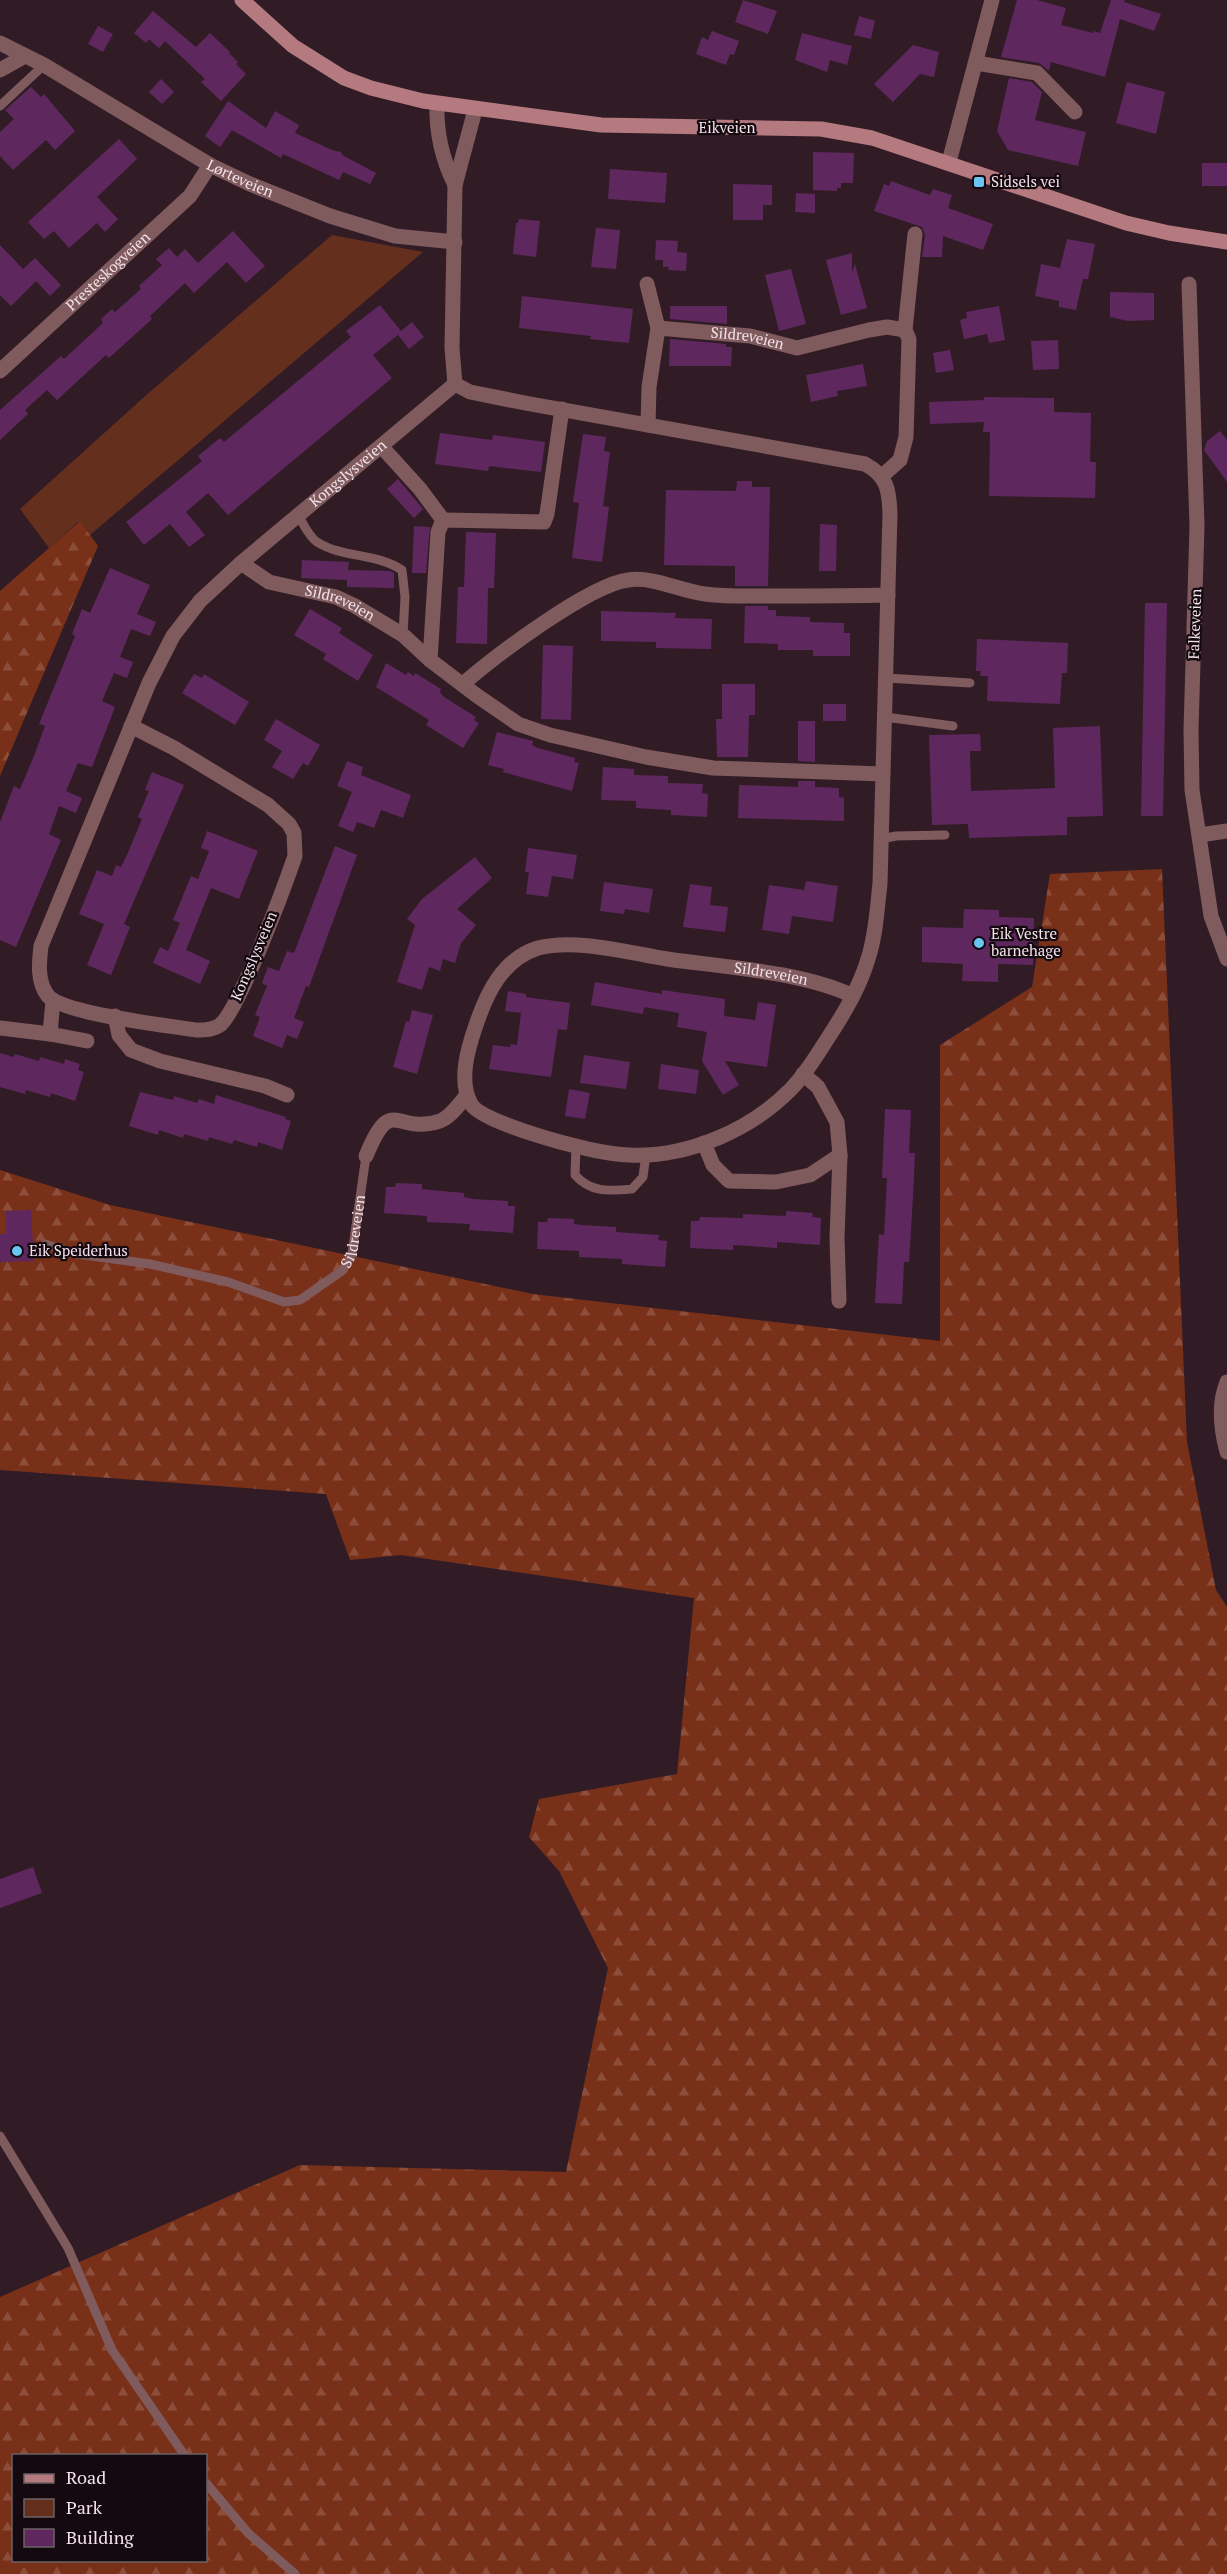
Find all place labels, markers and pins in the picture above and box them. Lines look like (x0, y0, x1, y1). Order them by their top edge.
place label: Sidsels vei (991, 171, 1060, 191)
marker: Sidsels vei (972, 175, 986, 189)
place label: Eik Vestre barnehage (991, 923, 1061, 960)
marker: Eik Vestre barnehage (972, 936, 986, 950)
place label: Eik Speiderhus (29, 1240, 128, 1260)
marker: Eik Speiderhus (10, 1244, 24, 1258)

